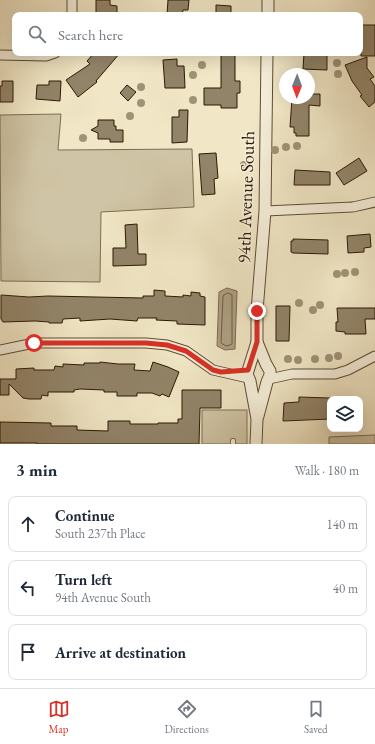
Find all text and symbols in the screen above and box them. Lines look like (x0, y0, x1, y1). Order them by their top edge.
search box (12, 12, 363, 56)
icon: search (26, 23, 48, 45)
text: Search here (58, 25, 123, 44)
north arrow (279, 68, 315, 104)
street label: 94th Avenue South (232, 130, 259, 264)
route end (248, 302, 266, 320)
route start (25, 334, 43, 352)
map controls (327, 396, 363, 432)
button: layers (327, 396, 363, 432)
text: 3 min (16, 459, 57, 481)
text: Walk · 180 m (295, 462, 359, 479)
text: Continue (55, 506, 115, 525)
icon: ahead (17, 513, 39, 535)
text: 140 m (327, 516, 358, 533)
text: South 237th Place (55, 525, 145, 542)
text: Turn left (55, 570, 112, 589)
icon: left (17, 577, 39, 599)
text: 40 m (333, 580, 358, 597)
text: 94th Avenue South (55, 589, 151, 606)
icon: arrive (17, 641, 39, 663)
text: Arrive at destination (55, 643, 186, 662)
tab: Map (48, 698, 70, 736)
tab: Directions (165, 698, 209, 736)
tab: Saved (304, 698, 327, 736)

